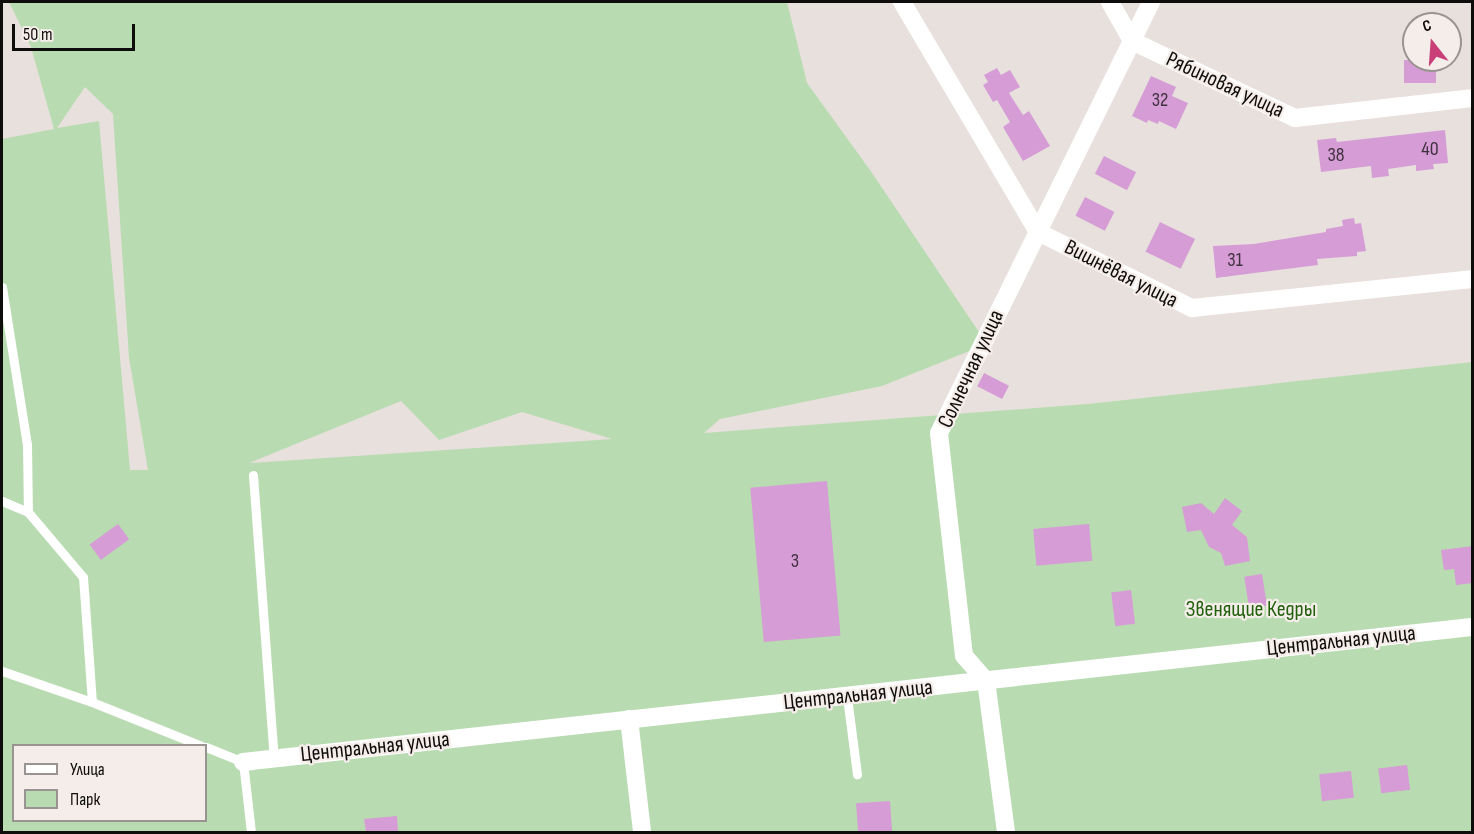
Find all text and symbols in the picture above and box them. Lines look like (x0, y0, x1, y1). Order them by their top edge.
scale bar (15, 12, 138, 50)
north arrow (1402, 12, 1462, 72)
text: С (1420, 16, 1434, 37)
text: 50 m (23, 24, 53, 45)
street label: Рябиновая улица (1162, 46, 1288, 124)
house number: 32 (1152, 88, 1168, 112)
house number: 40 (1421, 137, 1439, 161)
house number: 38 (1327, 143, 1345, 167)
street label: Вишнёвая улица (1060, 234, 1182, 314)
house number: 31 (1227, 248, 1243, 272)
street label: Солнечная улица (932, 306, 1010, 432)
house number: 3 (791, 549, 799, 573)
park label: Звенящие Кедры (1186, 597, 1316, 623)
street label: Центральная улица (1265, 620, 1417, 662)
street label: Центральная улица (782, 674, 934, 716)
street label: Центральная улица (299, 726, 451, 768)
legend (12, 744, 207, 822)
text: Улица (70, 759, 105, 780)
text: Парк (70, 789, 100, 810)

